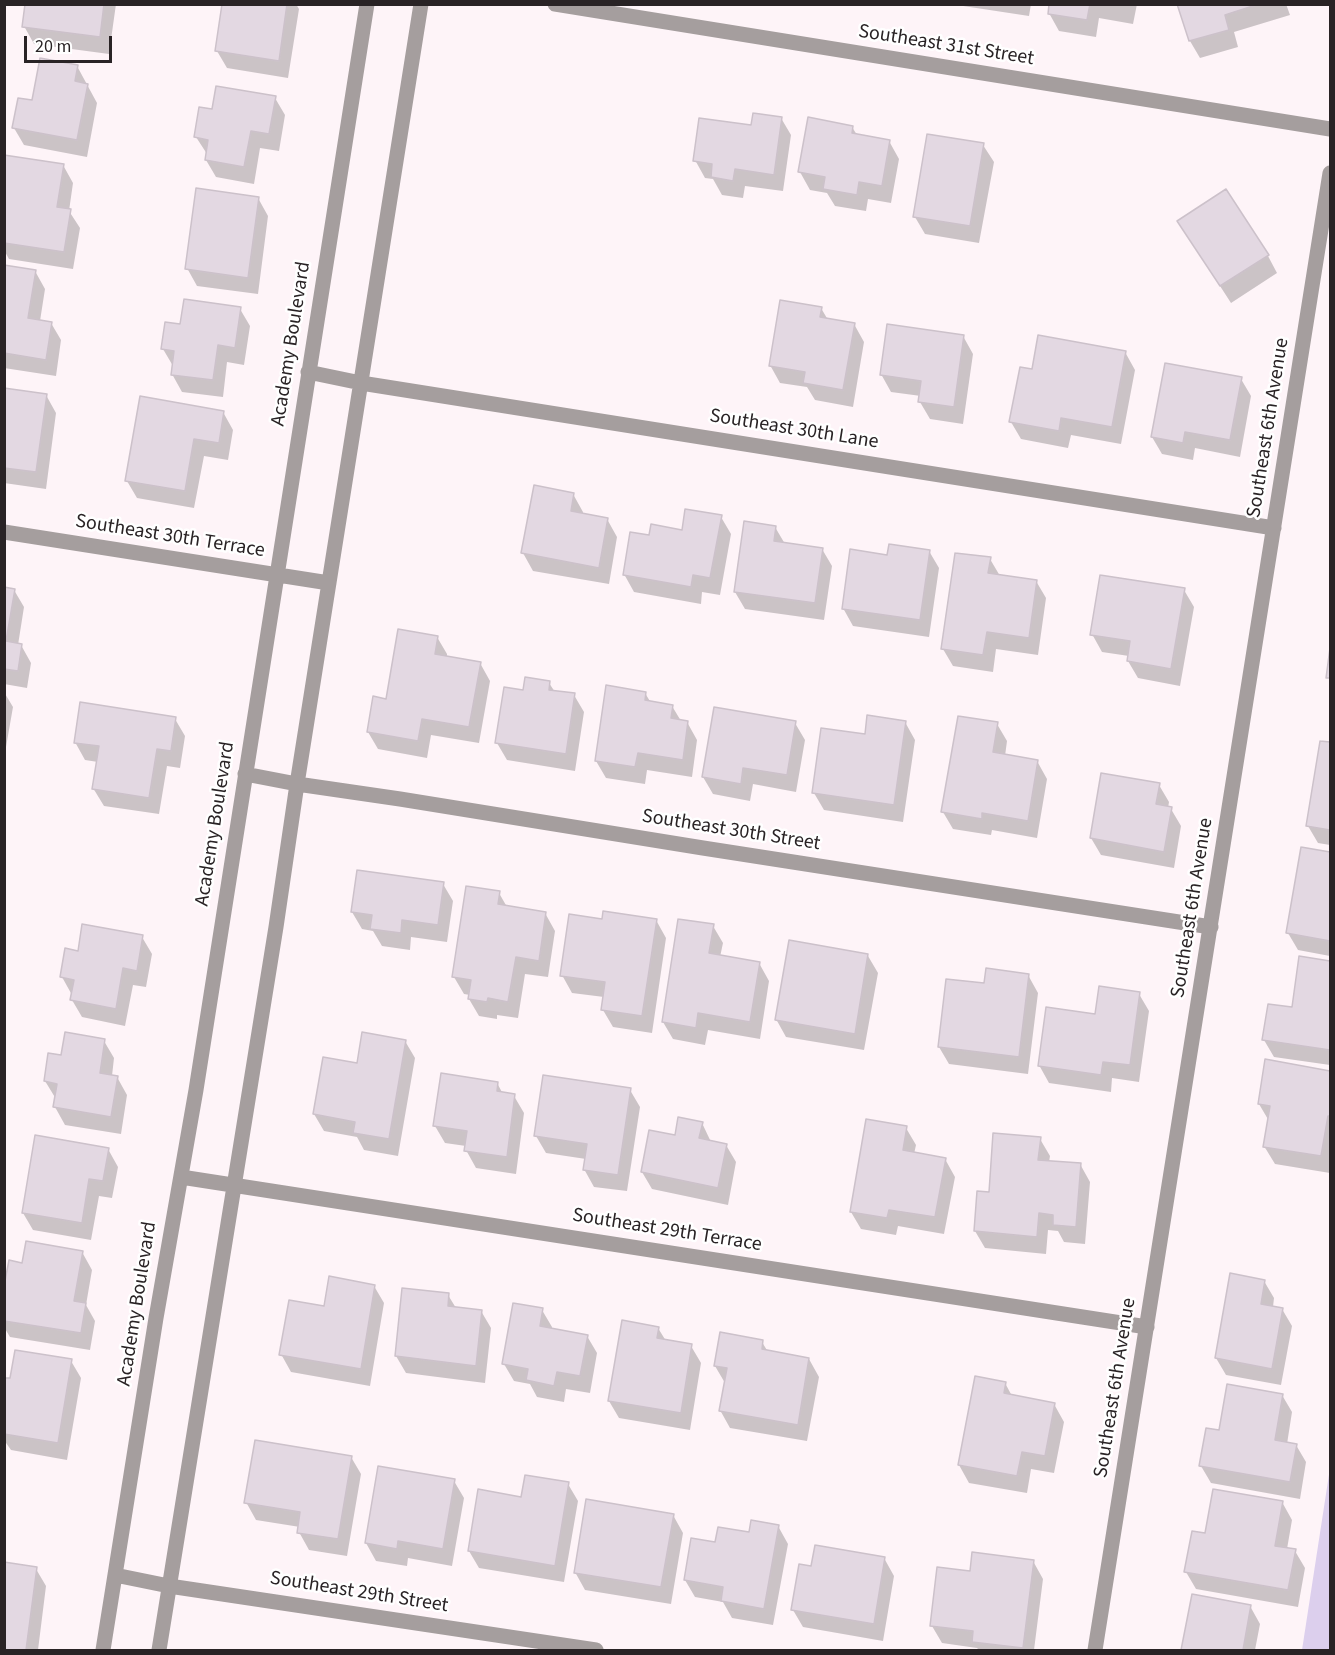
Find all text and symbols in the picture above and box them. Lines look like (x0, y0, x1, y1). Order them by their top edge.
street label: Southeast 31st Street (857, 20, 1035, 72)
scale bar (27, 24, 116, 62)
text: 20 m (35, 34, 71, 59)
street label: Academy Boulevard (267, 260, 317, 428)
street label: Southeast 6th Avenue (1243, 336, 1295, 520)
street label: Southeast 30th Lane (708, 405, 880, 455)
street label: Southeast 30th Terrace (74, 510, 266, 564)
street label: Academy Boulevard (191, 740, 241, 908)
street label: Southeast 30th Street (640, 805, 822, 857)
street label: Southeast 6th Avenue (1167, 816, 1219, 1000)
street label: Southeast 29th Terrace (571, 1204, 763, 1258)
street label: Academy Boulevard (113, 1220, 163, 1388)
street label: Southeast 6th Avenue (1090, 1296, 1142, 1480)
street label: Southeast 29th Street (268, 1567, 450, 1619)

